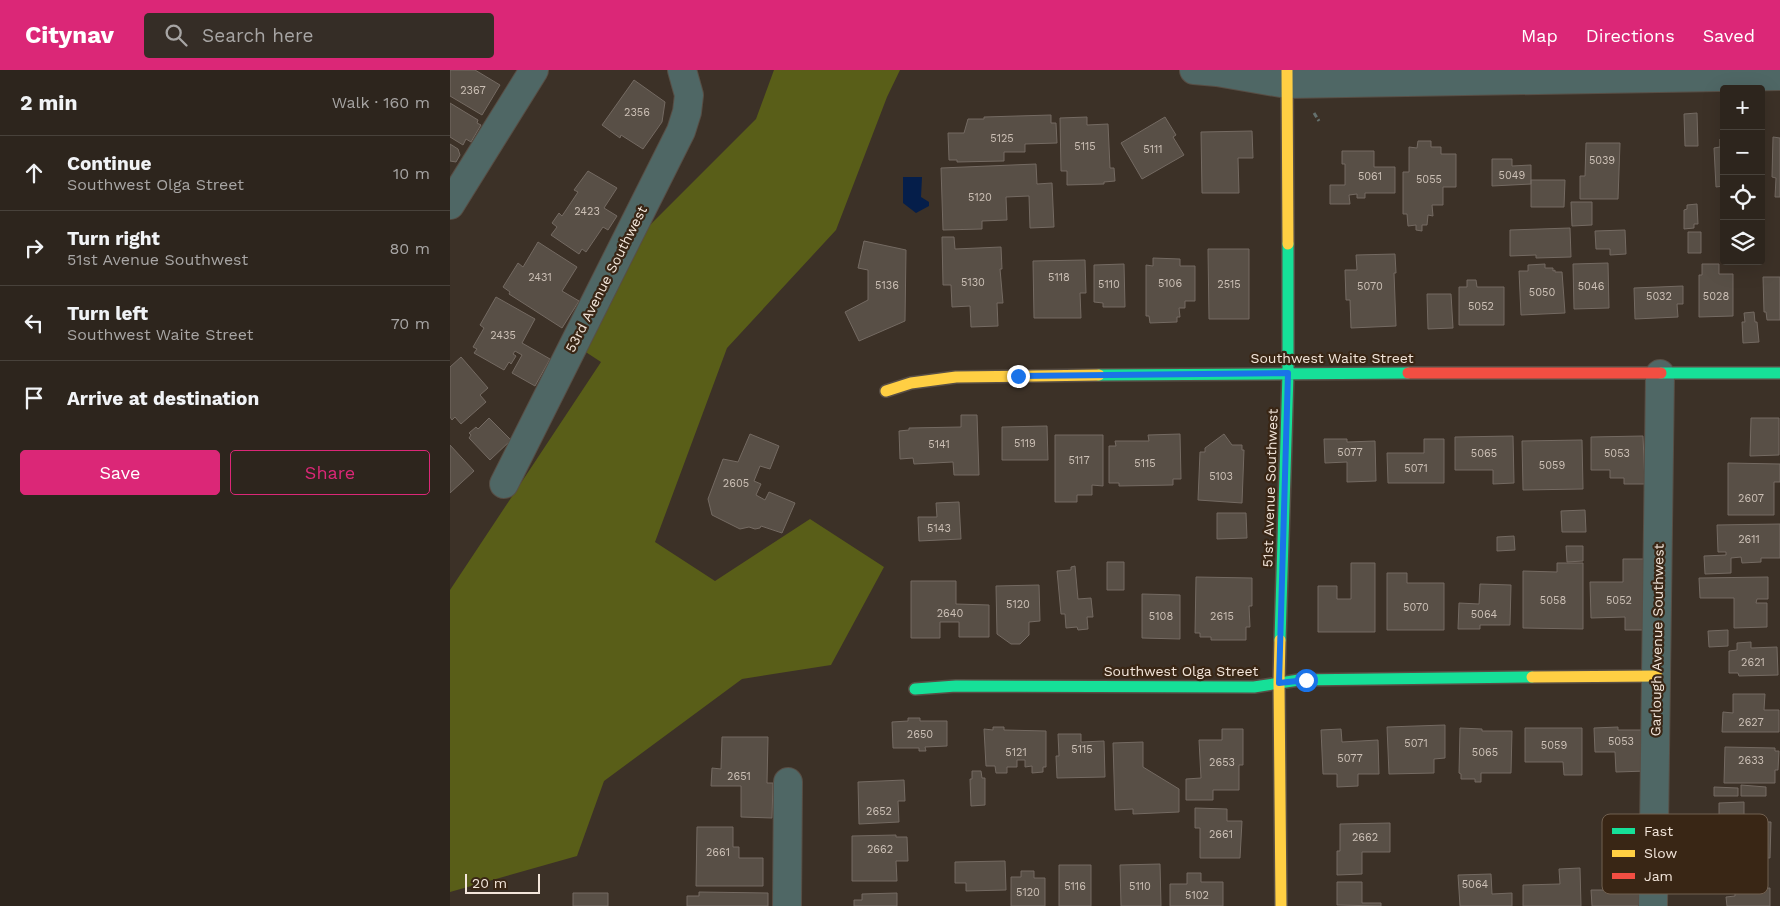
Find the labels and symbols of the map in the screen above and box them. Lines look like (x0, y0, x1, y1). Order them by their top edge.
house number: 2367 (460, 84, 486, 97)
house number: 2356 (624, 106, 650, 119)
house number: 5125 (990, 132, 1014, 145)
house number: 5115 (1074, 140, 1096, 153)
house number: 5111 (1143, 143, 1163, 156)
house number: 5039 (1589, 154, 1615, 167)
house number: 5049 (1499, 169, 1526, 182)
house number: 5061 (1358, 170, 1382, 183)
house number: 5055 (1416, 173, 1442, 186)
house number: 5120 (968, 191, 992, 204)
street label: 53rd Avenue Southwest (562, 203, 650, 355)
house number: 2423 (574, 205, 600, 218)
house number: 2431 (528, 271, 552, 284)
house number: 5118 (1048, 271, 1070, 284)
house number: 5130 (961, 276, 985, 289)
house number: 5106 (1158, 277, 1182, 290)
house number: 5110 (1098, 278, 1120, 291)
house number: 2515 (1217, 278, 1241, 291)
house number: 5136 (875, 279, 899, 292)
house number: 5070 (1357, 280, 1383, 293)
house number: 5046 (1578, 280, 1605, 293)
house number: 5050 (1529, 286, 1555, 299)
house number: 5032 (1646, 290, 1672, 303)
house number: 5028 (1703, 290, 1729, 303)
house number: 5052 (1468, 300, 1494, 313)
house number: 2435 (490, 329, 516, 342)
street label: Southwest Waite Street (1250, 350, 1414, 366)
route end (1007, 365, 1030, 388)
street label: 51st Avenue Southwest (1259, 408, 1281, 568)
house number: 5119 (1014, 437, 1036, 450)
house number: 5141 (928, 438, 950, 451)
house number: 5077 (1337, 446, 1363, 459)
house number: 5065 (1471, 447, 1497, 460)
house number: 5053 (1604, 447, 1630, 460)
house number: 5117 (1068, 454, 1090, 467)
house number: 5115 (1134, 457, 1156, 470)
house number: 5059 (1539, 459, 1565, 472)
house number: 5071 (1404, 462, 1428, 475)
house number: 5103 (1209, 470, 1233, 483)
house number: 2605 (723, 477, 749, 490)
house number: 2607 (1738, 492, 1764, 505)
house number: 5143 (927, 522, 951, 535)
house number: 2611 (1738, 533, 1760, 546)
street label: Garlough Avenue Southwest (1647, 543, 1667, 737)
house number: 5058 (1540, 594, 1566, 607)
house number: 5052 (1606, 594, 1632, 607)
house number: 5120 (1006, 598, 1030, 611)
house number: 5070 (1403, 601, 1429, 614)
house number: 2640 (937, 607, 963, 620)
house number: 5064 (1471, 608, 1498, 621)
house number: 5108 (1149, 610, 1173, 623)
house number: 2615 (1210, 610, 1234, 623)
house number: 2621 (1741, 656, 1765, 669)
street label: Southwest Olga Street (1104, 663, 1258, 679)
route start (1295, 669, 1318, 692)
house number: 2627 (1738, 716, 1764, 729)
house number: 2650 (907, 728, 933, 741)
house number: 5053 (1608, 735, 1634, 748)
house number: 5071 (1404, 737, 1428, 750)
house number: 5059 (1541, 739, 1567, 752)
house number: 5115 (1071, 743, 1093, 756)
house number: 5121 (1005, 746, 1027, 759)
house number: 5065 (1472, 746, 1498, 759)
house number: 5077 (1337, 752, 1363, 765)
house number: 2633 (1738, 754, 1764, 767)
house number: 2653 (1209, 756, 1235, 769)
house number: 2651 (727, 770, 751, 783)
house number: 2652 (866, 805, 892, 818)
legend (1602, 814, 1768, 894)
text: Fast (1644, 823, 1673, 839)
house number: 2661 (1209, 828, 1233, 841)
house number: 2662 (1352, 831, 1378, 844)
house number: 2662 (867, 843, 893, 856)
text: Slow (1644, 845, 1677, 861)
house number: 2661 (706, 846, 730, 859)
text: Jam (1644, 868, 1673, 884)
scale bar (465, 871, 540, 894)
house number: 5064 (1462, 878, 1489, 891)
house number: 5116 (1064, 880, 1086, 893)
house number: 5110 (1129, 880, 1151, 893)
house number: 5120 (1016, 886, 1040, 899)
house number: 5102 (1185, 889, 1209, 902)

